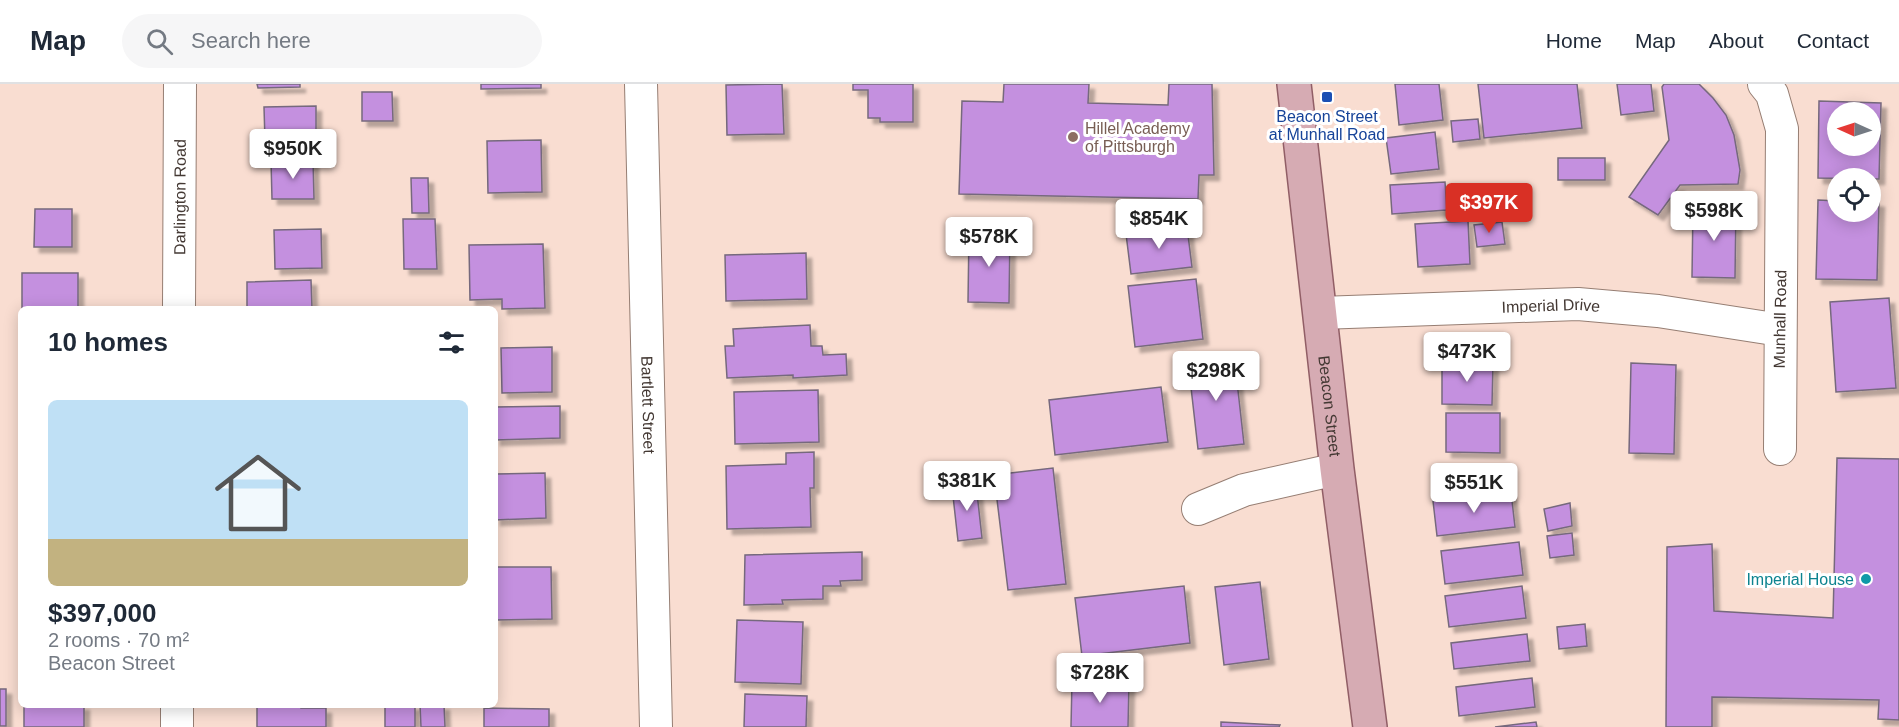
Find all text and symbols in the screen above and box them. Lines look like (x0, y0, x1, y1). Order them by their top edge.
search box (122, 14, 542, 68)
text: Map (30, 25, 86, 56)
icon: search (143, 25, 176, 58)
text: Search here (191, 28, 311, 53)
text: Home (1546, 29, 1602, 52)
text: Map (1635, 29, 1676, 52)
text: About (1709, 29, 1764, 52)
text: Contact (1797, 29, 1869, 52)
marker: Beacon Street at Munhall Road (1320, 90, 1334, 104)
north arrow (1827, 102, 1881, 156)
map controls (1827, 102, 1881, 222)
place label: Beacon Street at Munhall Road (1269, 108, 1385, 143)
place label: Hillel Academy of Pittsburgh (1085, 120, 1190, 155)
pin: $950K (251, 129, 335, 180)
marker: Hillel Academy of Pittsburgh (1066, 130, 1080, 144)
text: $950K (264, 137, 322, 159)
street label: Darlington Road (171, 139, 188, 255)
button: locate (1827, 168, 1881, 222)
pin: $397K (1447, 183, 1531, 234)
text: $397K (1460, 191, 1518, 213)
pin: $598K (1672, 191, 1756, 242)
pin: $854K (1117, 199, 1201, 250)
text: $598K (1685, 199, 1743, 221)
text: $854K (1130, 207, 1188, 229)
pin: $578K (947, 217, 1031, 268)
text: $578K (960, 225, 1018, 247)
street label: Munhall Road (1771, 269, 1789, 369)
street label: Imperial Drive (1501, 295, 1601, 315)
icon: filters (435, 326, 468, 359)
text: 10 homes (48, 327, 168, 357)
pin: $473K (1425, 332, 1509, 383)
text: $473K (1438, 340, 1496, 362)
pin: $298K (1174, 351, 1258, 402)
street label: Beacon Street (1316, 355, 1344, 458)
street label: Bartlett Street (639, 356, 658, 455)
text: $298K (1187, 359, 1245, 381)
icon: home (204, 439, 312, 547)
pin: $381K (925, 461, 1009, 512)
pin: $551K (1432, 463, 1516, 514)
text: $381K (938, 469, 996, 491)
text: $551K (1445, 471, 1503, 493)
place label: Imperial House (1746, 571, 1854, 588)
marker: Imperial House (1859, 572, 1873, 586)
text: $397,000 (48, 598, 156, 628)
text: 2 rooms · 70 m² (48, 629, 189, 651)
text: Beacon Street (48, 652, 175, 674)
pin: $728K (1058, 653, 1142, 704)
text: $728K (1071, 661, 1129, 683)

